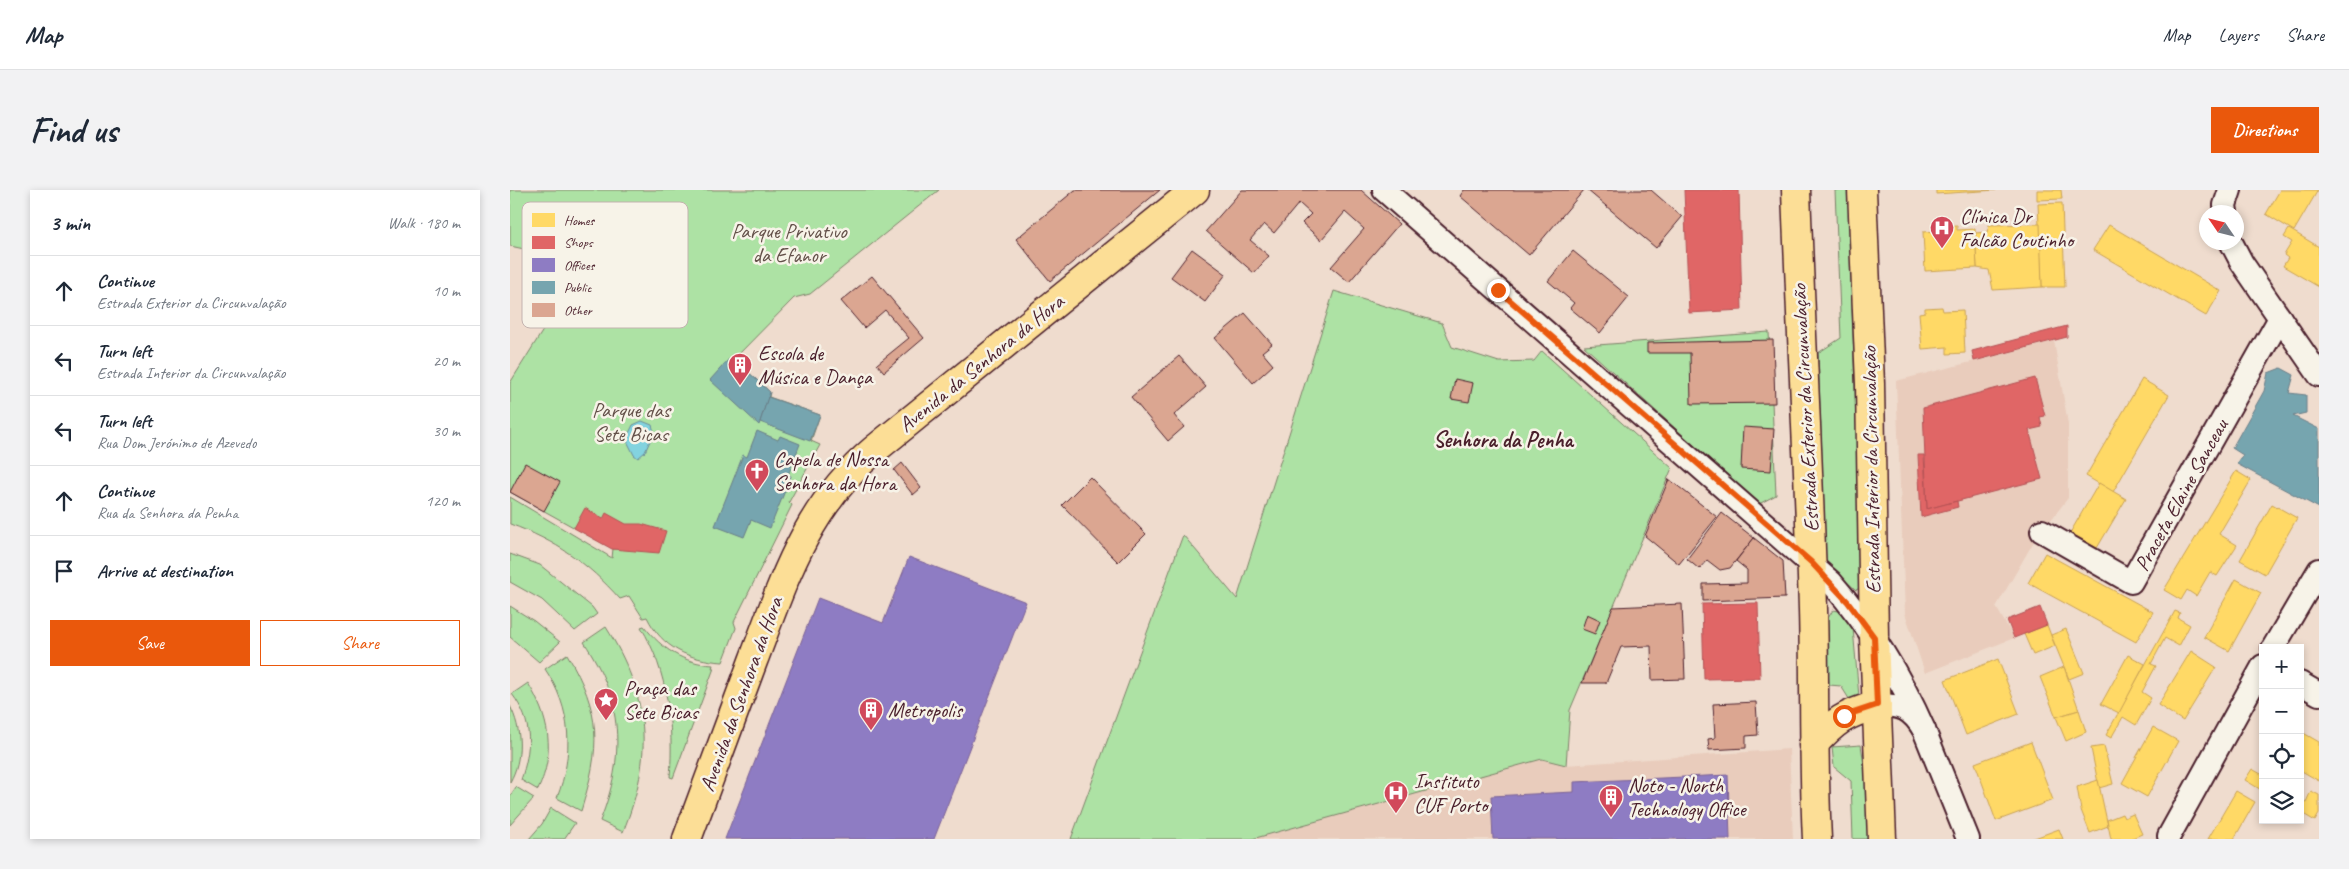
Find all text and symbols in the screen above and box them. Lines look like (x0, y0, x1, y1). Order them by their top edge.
text: Map (25, 20, 62, 50)
text: Map (2163, 24, 2191, 46)
text: Layers (2219, 24, 2258, 46)
text: Share (2286, 24, 2324, 46)
button: Directions (2211, 107, 2319, 153)
text: Find us (30, 108, 117, 153)
legend (522, 202, 688, 328)
place label: Clínica Dr Falcão Coutinho (1960, 203, 2076, 253)
north arrow (2199, 205, 2244, 250)
text: 3 min (50, 210, 90, 236)
text: Homes (564, 212, 595, 229)
text: Walk · 180 m (388, 213, 460, 233)
hospital icon: Clínica Dr Falcão Coutinho (1929, 215, 1955, 249)
park label: Parque Privativo da Efanor (731, 218, 848, 268)
text: Shops (564, 234, 594, 251)
text: Offices (564, 257, 596, 274)
text: Continue (97, 269, 154, 293)
icon: ahead (50, 277, 78, 305)
text: Public (564, 279, 592, 296)
route end (1487, 279, 1510, 302)
text: 10 m (433, 281, 460, 301)
street label: Estrada Exterior da Circunvalação (1785, 282, 1824, 532)
street label: Avenida da Senhora da Hora (893, 287, 1070, 438)
text: Estrada Exterior da Circunvalação (97, 293, 286, 313)
text: Other (564, 302, 593, 319)
text: Turn left (97, 339, 152, 363)
place label: Escola de Música e Dança (758, 340, 874, 390)
street label: Estrada Interior da Circunvalação (1856, 345, 1886, 594)
icon: left (50, 347, 78, 375)
text: 20 m (433, 351, 460, 371)
building icon: Escola de Música e Dança (727, 352, 753, 386)
text: Estrada Interior da Circunvalação (97, 363, 285, 383)
park label: Parque das Sete Bicas (592, 397, 672, 447)
text: Turn left (97, 409, 152, 433)
street label: Praceta Elaine Sanceau (2129, 413, 2234, 575)
icon: left (50, 417, 78, 445)
text: 30 m (433, 421, 460, 441)
district label: Senhora da Penha (1433, 426, 1575, 454)
text: Rua Dom Jerónimo de Azevedo (97, 433, 256, 453)
place label: Capela de Nossa Senhora da Hora (774, 446, 899, 496)
church icon: Capela de Nossa Senhora da Hora (744, 458, 770, 492)
text: Continue (97, 479, 154, 503)
icon: ahead (50, 487, 78, 515)
text: 120 m (426, 491, 460, 511)
text: Rua da Senhora da Penha (97, 503, 238, 523)
icon: arrive (50, 557, 78, 585)
text: Arrive at destination (97, 559, 233, 583)
street label: Avenida da Senhora da Hora (694, 592, 789, 795)
button: Save (50, 620, 250, 666)
button: Share (260, 620, 460, 666)
map controls (2259, 644, 2304, 824)
button: + (2259, 644, 2304, 689)
place label: Praça das Sete Bicas (624, 675, 700, 725)
place icon: Praça das Sete Bicas (593, 687, 619, 721)
button: − (2259, 689, 2304, 734)
building icon: Metropolis (858, 697, 884, 731)
place label: Metropolis (888, 697, 964, 723)
route start (1833, 705, 1856, 728)
button: locate (2259, 734, 2304, 779)
place label: Instituto CUF Porto (1414, 768, 1490, 818)
place label: Noto - North Technology Office (1628, 772, 1748, 822)
button: layers (2259, 779, 2304, 824)
hospital icon: Instituto CUF Porto (1383, 780, 1409, 814)
building icon: Noto - North Technology Office (1598, 784, 1624, 818)

